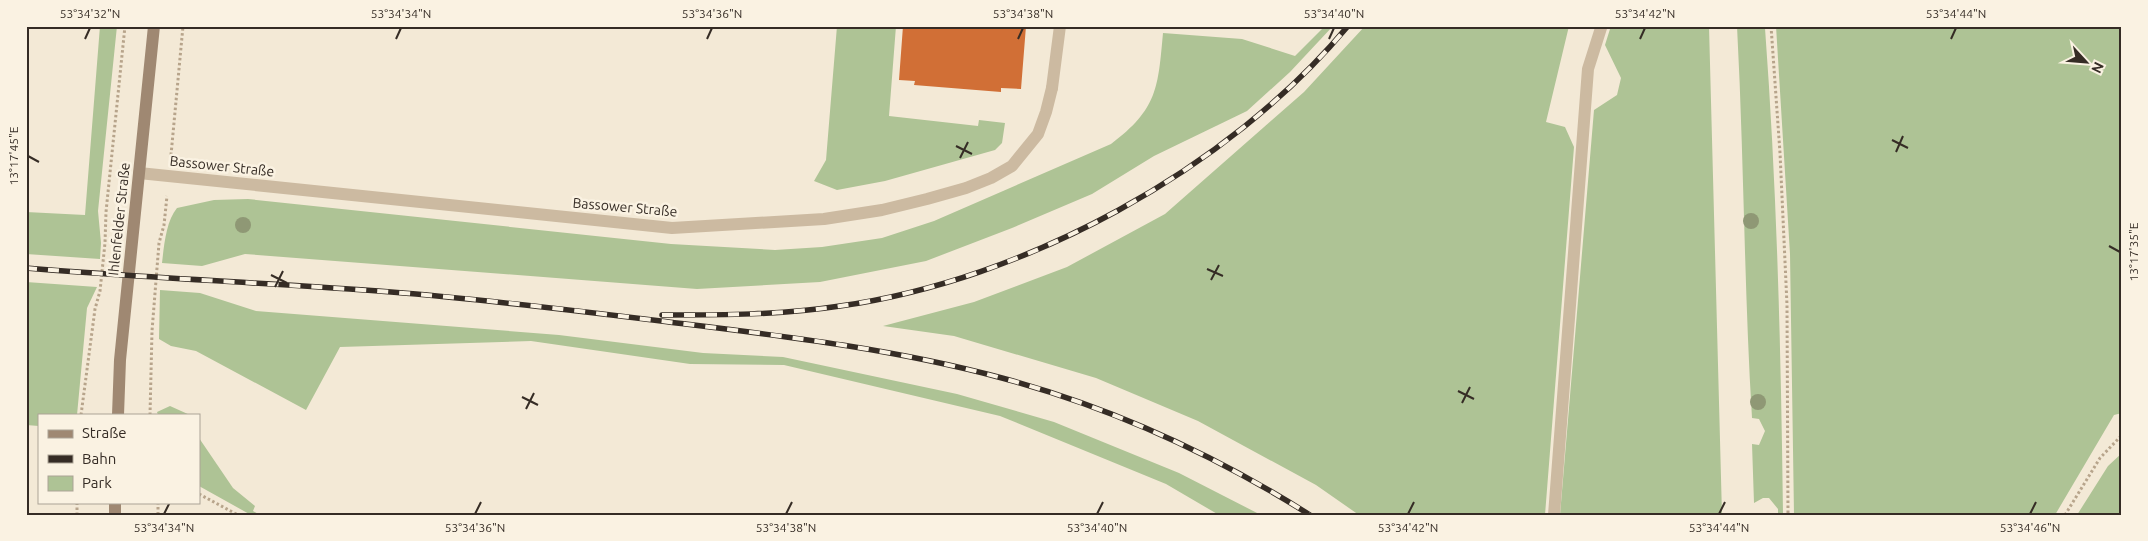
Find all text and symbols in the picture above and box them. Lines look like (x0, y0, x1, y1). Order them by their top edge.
text: 53°34'32"N (60, 7, 120, 20)
text: 53°34'34"N (371, 7, 431, 20)
text: 53°34'36"N (682, 7, 742, 20)
text: 53°34'38"N (993, 7, 1053, 20)
text: 53°34'40"N (1304, 7, 1364, 20)
text: 53°34'42"N (1615, 7, 1675, 20)
text: 53°34'44"N (1926, 7, 1986, 20)
north arrow (2060, 38, 2110, 88)
text: N (2088, 59, 2107, 76)
text: 13°17'45"E (7, 126, 20, 185)
street label: Bassower Straße (169, 153, 275, 179)
street label: Ihlenfelder Straße (105, 162, 133, 276)
street label: Bassower Straße (572, 194, 678, 220)
text: 13°17'35"E (2127, 222, 2140, 281)
legend (38, 414, 200, 504)
text: Straße (82, 424, 126, 441)
text: Bahn (82, 450, 116, 467)
text: Park (82, 474, 112, 491)
text: 53°34'34"N (134, 521, 194, 534)
text: 53°34'36"N (445, 521, 505, 534)
text: 53°34'38"N (756, 521, 816, 534)
text: 53°34'40"N (1067, 521, 1127, 534)
text: 53°34'42"N (1378, 521, 1438, 534)
text: 53°34'44"N (1689, 521, 1749, 534)
text: 53°34'46"N (2000, 521, 2060, 534)

